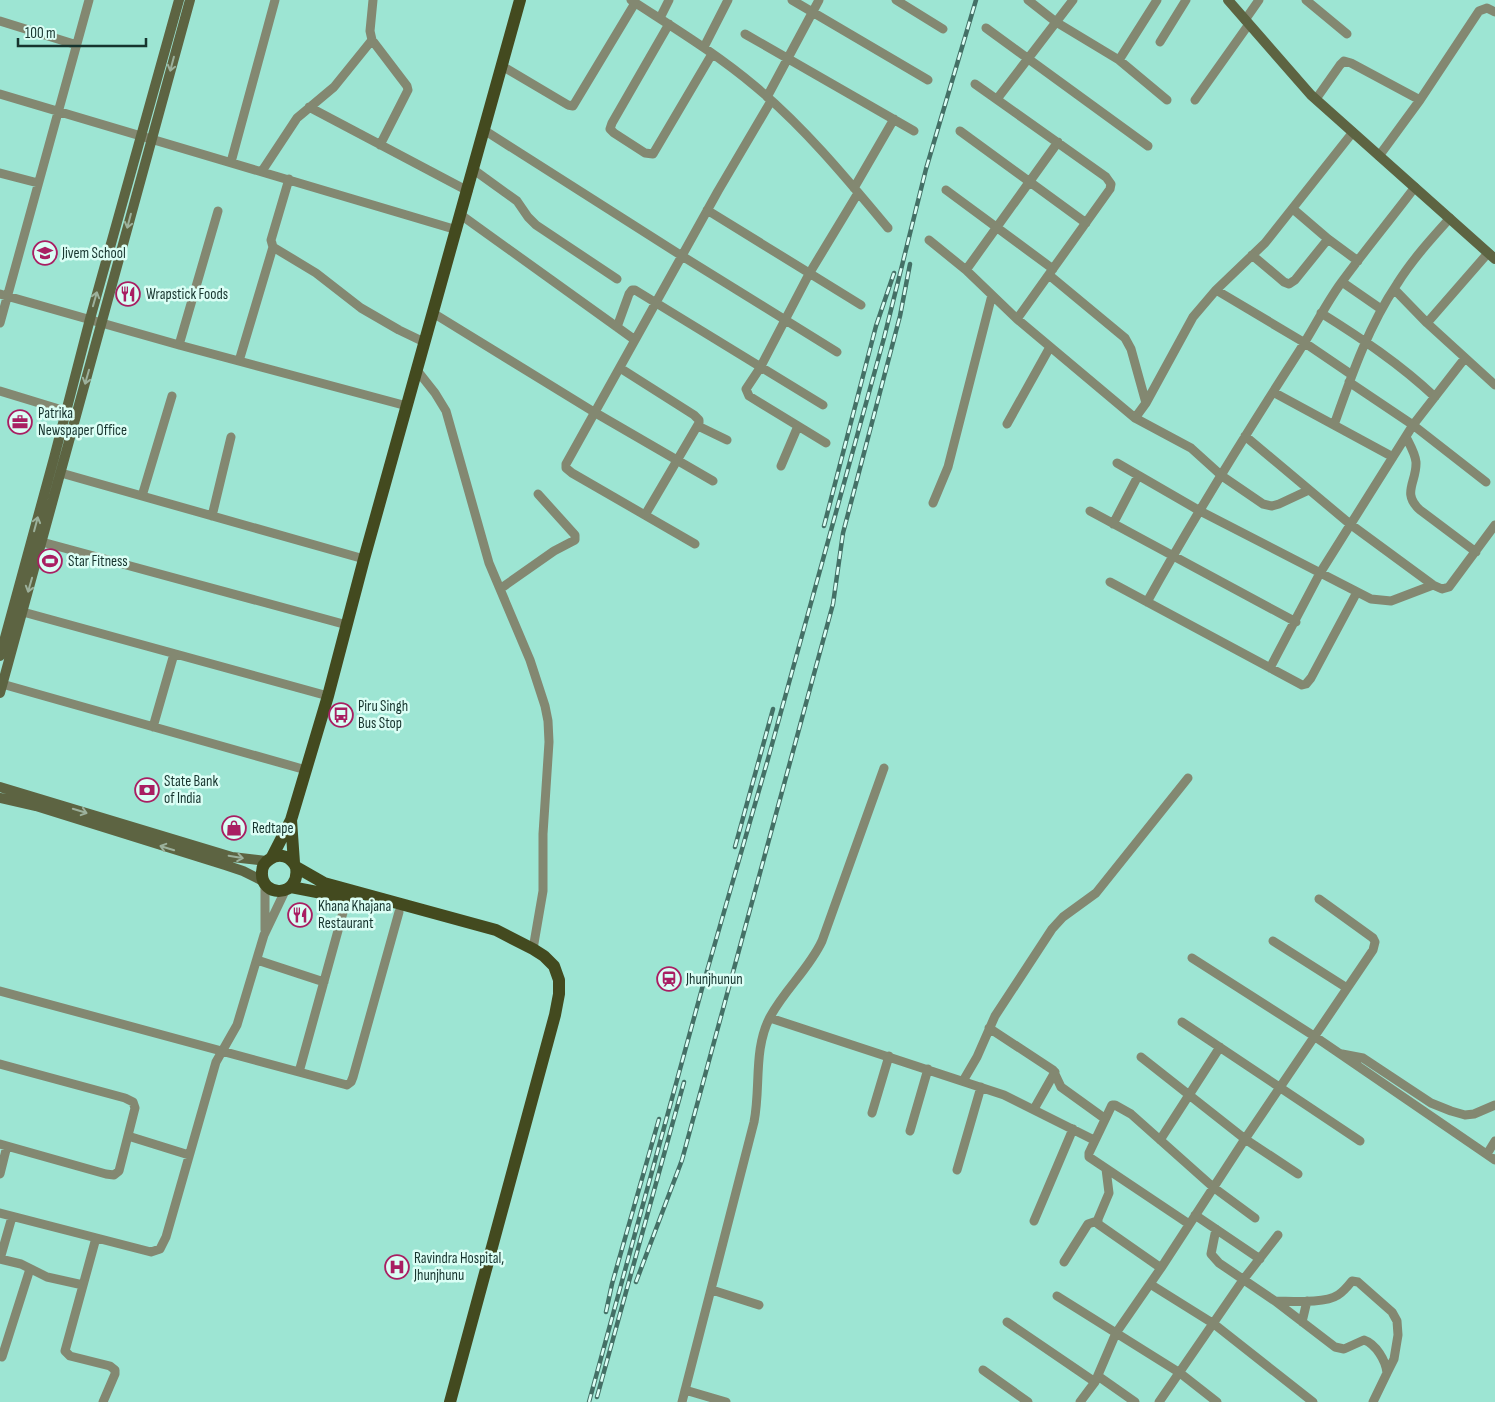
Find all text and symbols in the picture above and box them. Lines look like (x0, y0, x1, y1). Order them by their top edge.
scale bar (18, 15, 145, 47)
text: 100 m (25, 24, 56, 43)
one-way arrow (167, 55, 177, 71)
one-way arrow (124, 212, 134, 228)
school or university icon: Jivem School (32, 240, 58, 266)
place label: Jivem School (61, 244, 126, 263)
restaurant icon: Wrapstick Foods (115, 281, 141, 307)
place label: Wrapstick Foods (146, 285, 228, 304)
one-way arrow (91, 292, 101, 308)
one-way arrow (81, 369, 91, 385)
place label: Patrika Newspaper Office (38, 404, 127, 440)
office icon: Patrika Newspaper Office (7, 409, 33, 435)
one-way arrow (32, 517, 42, 533)
sports icon: Star Fitness (37, 548, 63, 574)
place label: Star Fitness (68, 552, 128, 571)
one-way arrow (25, 577, 35, 593)
place label: Piru Singh Bus Stop (358, 697, 408, 733)
bus stop icon: Piru Singh Bus Stop (328, 702, 354, 728)
place label: State Bank of India (164, 772, 218, 808)
bank icon: State Bank of India (134, 777, 160, 803)
one-way arrow (72, 806, 88, 816)
shop icon: Redtape (221, 815, 247, 841)
place label: Redtape (252, 819, 294, 838)
one-way arrow (160, 842, 176, 852)
one-way arrow (227, 853, 243, 863)
place label: Khana Khajana Restaurant (318, 897, 392, 933)
restaurant icon: Khana Khajana Restaurant (287, 902, 313, 928)
station icon: Jhunjhunun (656, 966, 682, 992)
place label: Jhunjhunun (685, 970, 743, 989)
place label: Ravindra Hospital, Jhunjhunu (413, 1249, 504, 1285)
hospital icon: Ravindra Hospital, Jhunjhunu (384, 1254, 410, 1280)

